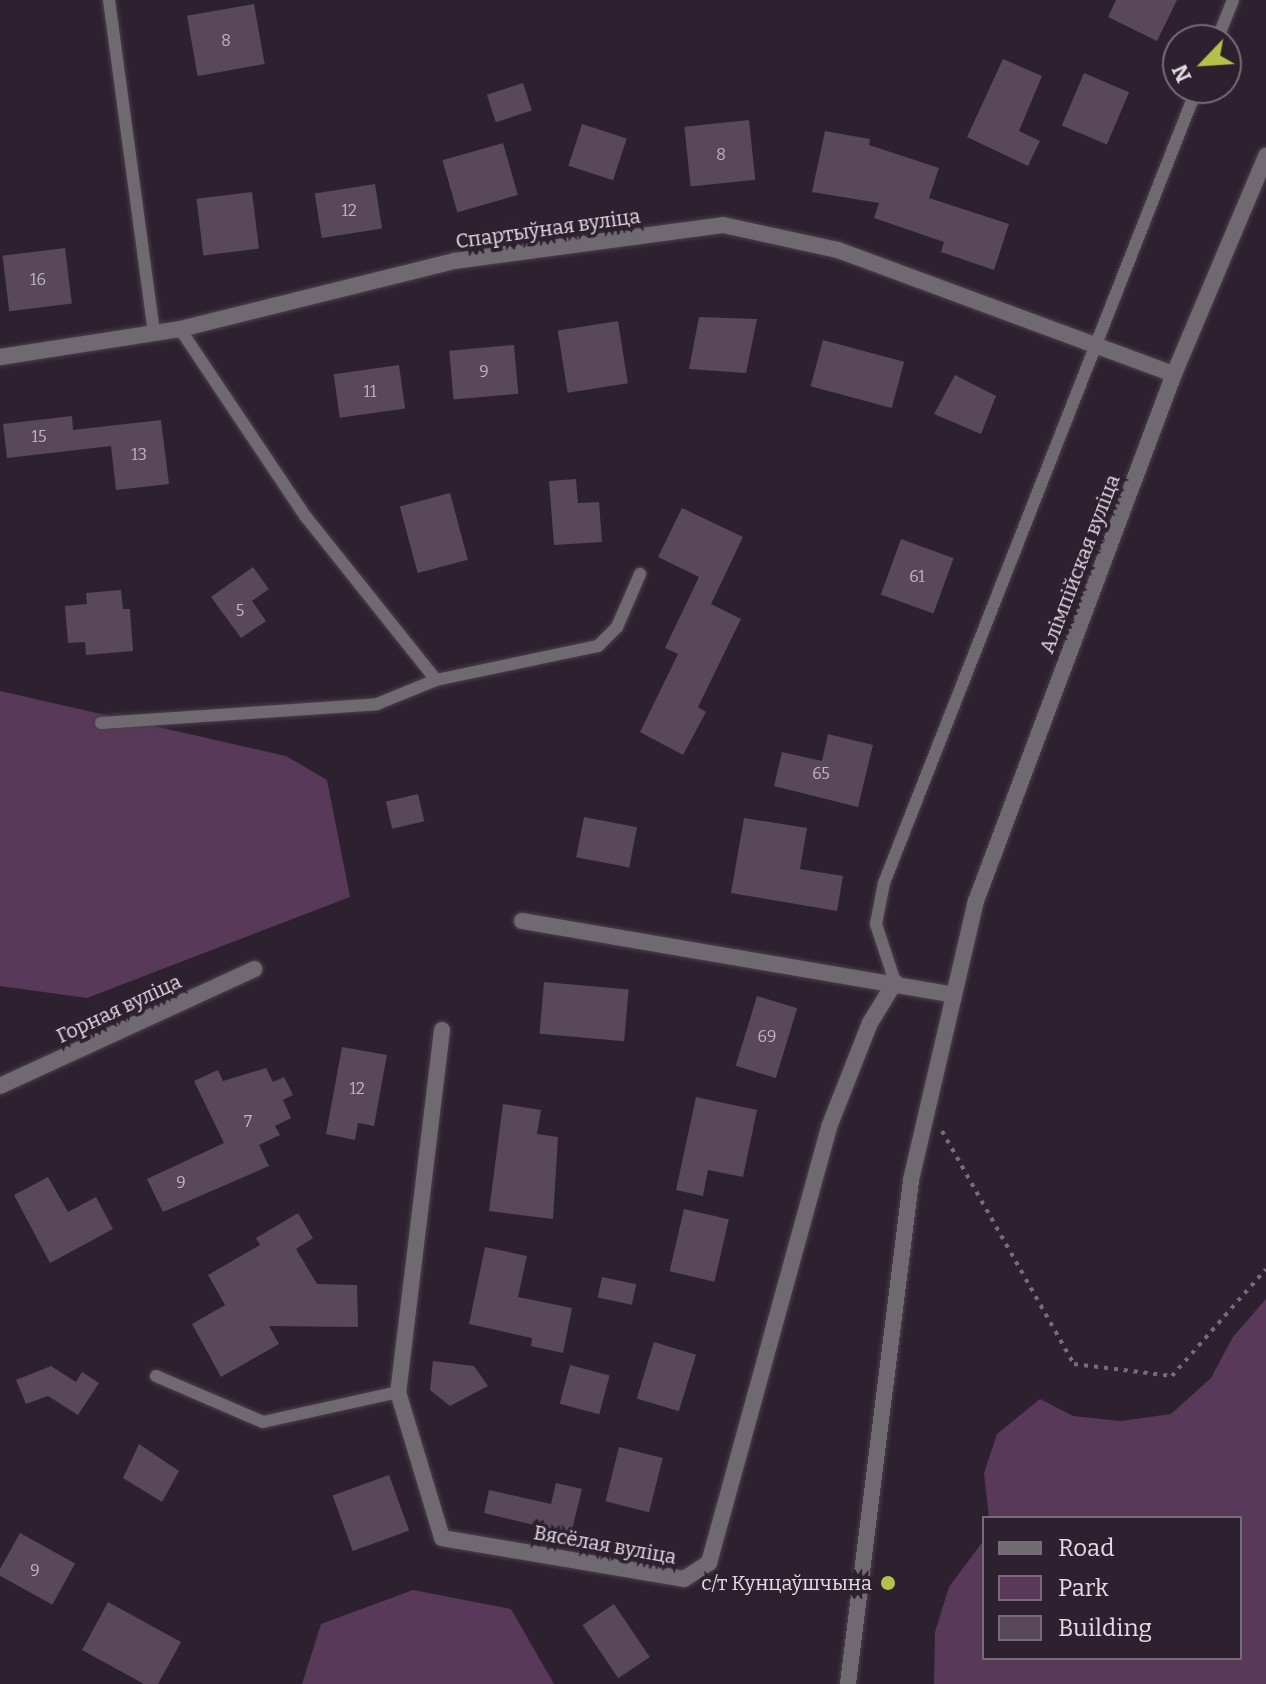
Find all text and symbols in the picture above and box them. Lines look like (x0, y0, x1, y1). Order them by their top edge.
north arrow (1162, 24, 1242, 104)
house number: 8 (221, 31, 231, 51)
text: N (1166, 60, 1197, 87)
house number: 8 (716, 145, 726, 165)
house number: 12 (341, 201, 357, 221)
street label: Спартыўная вуліца (454, 204, 642, 254)
house number: 16 (30, 270, 46, 290)
house number: 9 (479, 362, 489, 382)
house number: 11 (364, 382, 376, 402)
house number: 15 (31, 427, 47, 447)
house number: 13 (131, 445, 147, 465)
street label: Алімпійская вуліца (1035, 471, 1125, 657)
house number: 61 (909, 567, 925, 587)
house number: 5 (236, 601, 244, 621)
house number: 65 (812, 764, 830, 784)
street label: Горная вуліца (53, 970, 185, 1048)
house number: 69 (758, 1027, 776, 1047)
house number: 12 (349, 1079, 365, 1099)
house number: 7 (244, 1112, 252, 1132)
house number: 9 (176, 1173, 186, 1193)
legend (982, 1516, 1242, 1660)
street label: Вясёлая вуліца (532, 1521, 678, 1569)
text: Road (1058, 1534, 1114, 1562)
house number: 9 (30, 1561, 40, 1581)
place label: с/т Кунцаўшчына (701, 1571, 872, 1595)
marker: с/т Кунцаўшчына (879, 1574, 897, 1592)
text: Park (1058, 1574, 1109, 1602)
text: Building (1058, 1614, 1152, 1642)

